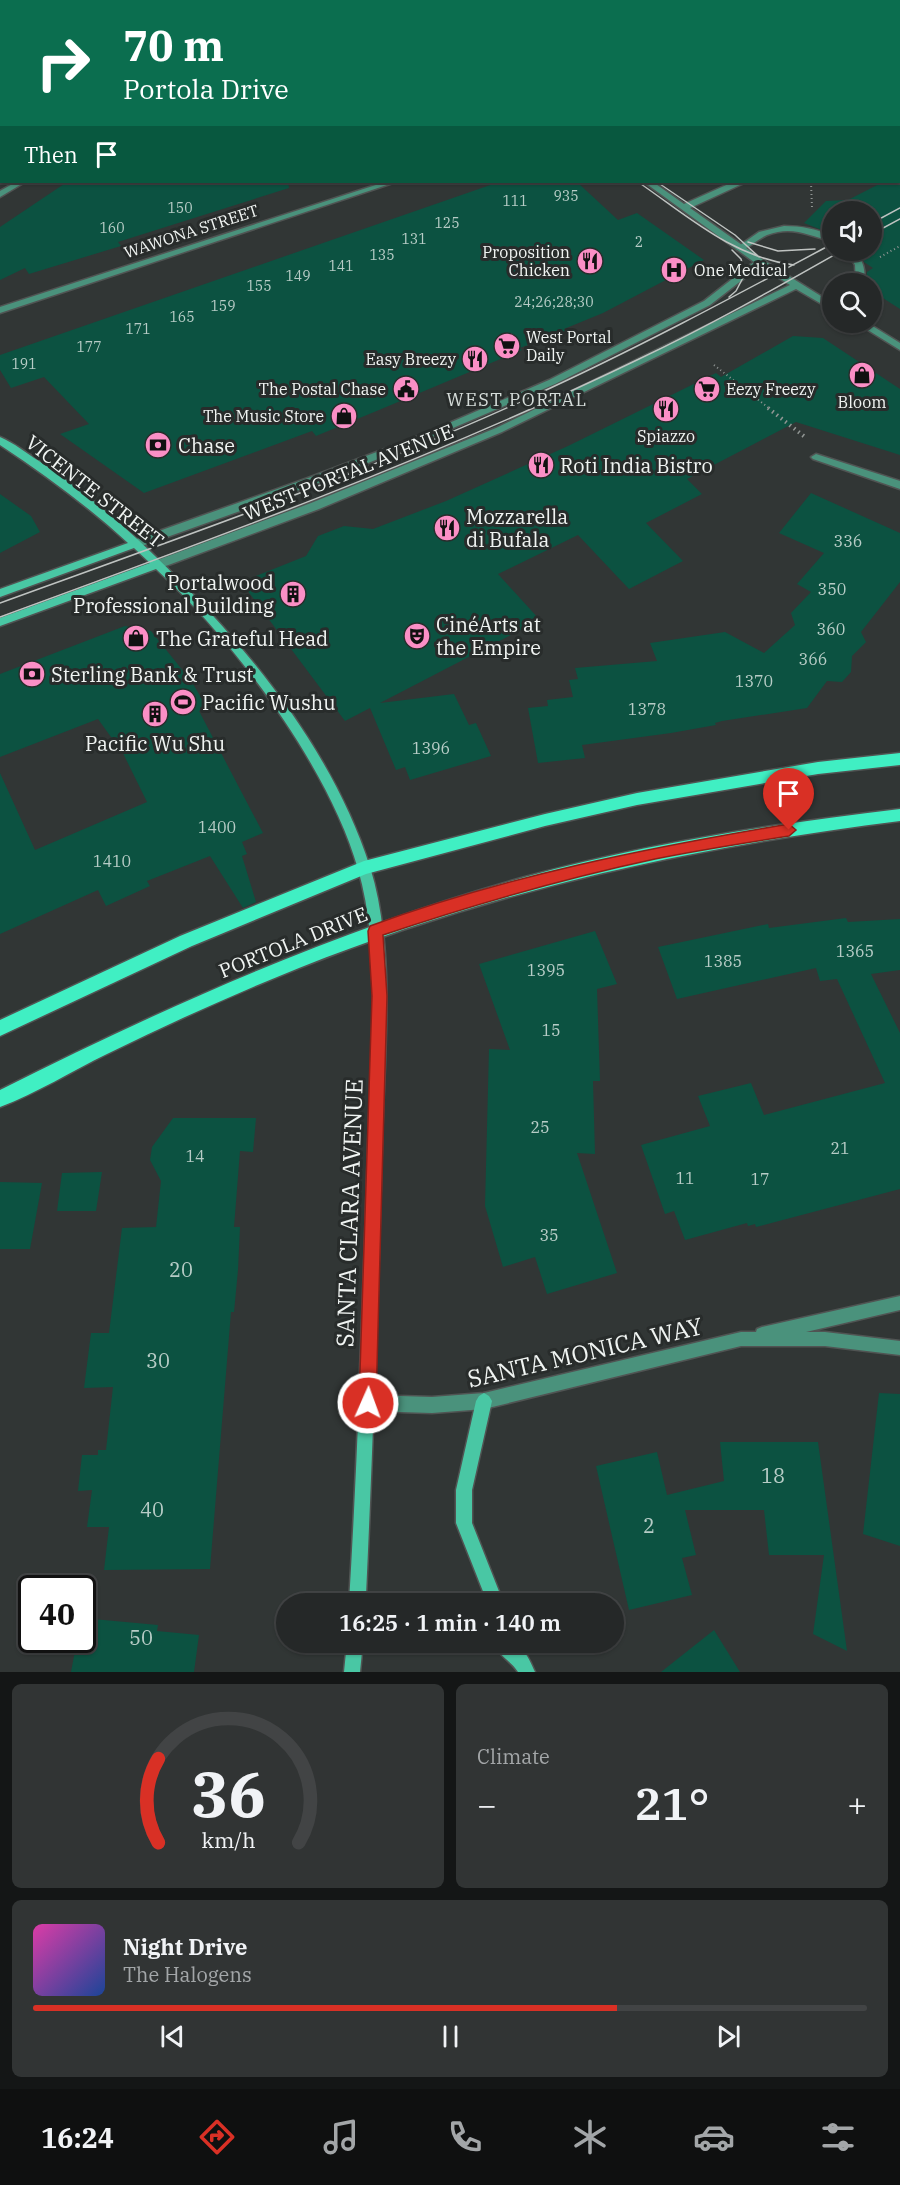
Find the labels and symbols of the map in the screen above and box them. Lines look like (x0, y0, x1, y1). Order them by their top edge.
house number: 935 (553, 187, 579, 205)
house number: 111 (502, 192, 528, 210)
house number: 150 (167, 199, 193, 217)
street label: WAWONA STREET (121, 200, 261, 262)
house number: 125 (434, 214, 460, 232)
house number: 160 (99, 219, 125, 237)
house number: 131 (401, 230, 427, 248)
house number: 2 (635, 233, 643, 251)
place label: Proposition Chicken (482, 242, 570, 280)
house number: 135 (369, 246, 395, 264)
restaurant icon: Proposition Chicken (575, 246, 605, 276)
hospital icon: One Medical (659, 255, 689, 285)
house number: 141 (328, 257, 354, 275)
place label: One Medical (694, 260, 787, 280)
house number: 149 (285, 267, 311, 285)
house number: 155 (246, 277, 272, 295)
house number: 24;26;28;30 (514, 293, 594, 311)
house number: 159 (210, 297, 236, 315)
house number: 165 (169, 308, 195, 326)
house number: 171 (125, 320, 151, 338)
place label: West Portal Daily (526, 327, 612, 365)
supermarket icon: West Portal Daily (492, 331, 522, 361)
house number: 177 (76, 338, 102, 356)
restaurant icon: Easy Breezy (460, 344, 490, 374)
place label: Easy Breezy (365, 349, 456, 369)
house number: 191 (11, 355, 37, 373)
shop icon: Bloom (847, 360, 877, 390)
public building icon: The Postal Chase (391, 374, 421, 404)
supermarket icon: Eezy Freezy (692, 374, 722, 404)
place label: The Postal Chase (259, 379, 386, 399)
place label: Eezy Freezy (726, 379, 816, 399)
district label: WEST PORTAL (446, 388, 588, 411)
place label: Bloom (838, 392, 886, 412)
restaurant icon: Spiazzo (651, 394, 681, 424)
shop icon: The Music Store (329, 401, 359, 431)
place label: The Music Store (203, 406, 324, 426)
street label: WEST PORTAL AVENUE (239, 417, 457, 527)
place label: Spiazzo (637, 426, 695, 446)
street label: VICENTE STREET (20, 428, 170, 554)
bank icon: Chase (143, 430, 173, 460)
place label: Chase (178, 432, 235, 459)
restaurant icon: Roti India Bistro (526, 450, 556, 480)
place label: Roti India Bistro (560, 452, 713, 479)
place label: Mozzarella di Bufala (466, 503, 568, 553)
restaurant icon: Mozzarella di Bufala (432, 513, 462, 543)
house number: 336 (834, 531, 862, 551)
place label: Portalwood Professional Building (73, 569, 274, 619)
building icon: Portalwood Professional Building (278, 579, 308, 609)
house number: 350 (818, 579, 846, 599)
place label: CinéArts at the Empire (436, 611, 541, 661)
house number: 360 (817, 619, 845, 639)
theatre icon: CinéArts at the Empire (402, 621, 432, 651)
shop icon: The Grateful Head (121, 623, 151, 653)
place label: The Grateful Head (156, 625, 328, 652)
house number: 366 (799, 649, 827, 669)
bank icon: Sterling Bank & Trust (17, 659, 47, 689)
place label: Sterling Bank & Trust (51, 661, 253, 688)
house number: 1370 (735, 671, 773, 691)
sports icon: Pacific Wushu (168, 687, 198, 717)
place label: Pacific Wushu (202, 689, 336, 716)
building icon: Pacific Wu Shu (140, 699, 170, 729)
house number: 1378 (628, 699, 666, 719)
place label: Pacific Wu Shu (85, 730, 225, 757)
house number: 1396 (412, 738, 450, 758)
pin (763, 768, 814, 830)
house number: 1400 (198, 817, 236, 837)
house number: 1410 (93, 851, 131, 871)
street label: PORTOLA DRIVE (215, 900, 371, 984)
house number: 1365 (836, 941, 874, 961)
house number: 1385 (704, 951, 742, 971)
house number: 1395 (527, 960, 565, 980)
house number: 15 (541, 1020, 561, 1040)
street label: SANTA CLARA AVENUE (328, 1078, 370, 1348)
house number: 25 (530, 1117, 550, 1137)
house number: 21 (830, 1138, 850, 1158)
house number: 14 (185, 1146, 205, 1166)
house number: 11 (675, 1168, 695, 1188)
house number: 17 (750, 1169, 770, 1189)
house number: 35 (539, 1225, 559, 1245)
house number: 20 (169, 1256, 193, 1283)
street label: SANTA MONICA WAY (464, 1309, 706, 1395)
house number: 30 (146, 1347, 170, 1374)
position arrow (336, 1371, 400, 1435)
house number: 18 (761, 1462, 785, 1489)
house number: 40 (140, 1496, 164, 1523)
house number: 2 (643, 1512, 655, 1539)
speed limit sign: 40 (18, 1575, 96, 1653)
house number: 50 (129, 1624, 153, 1651)

